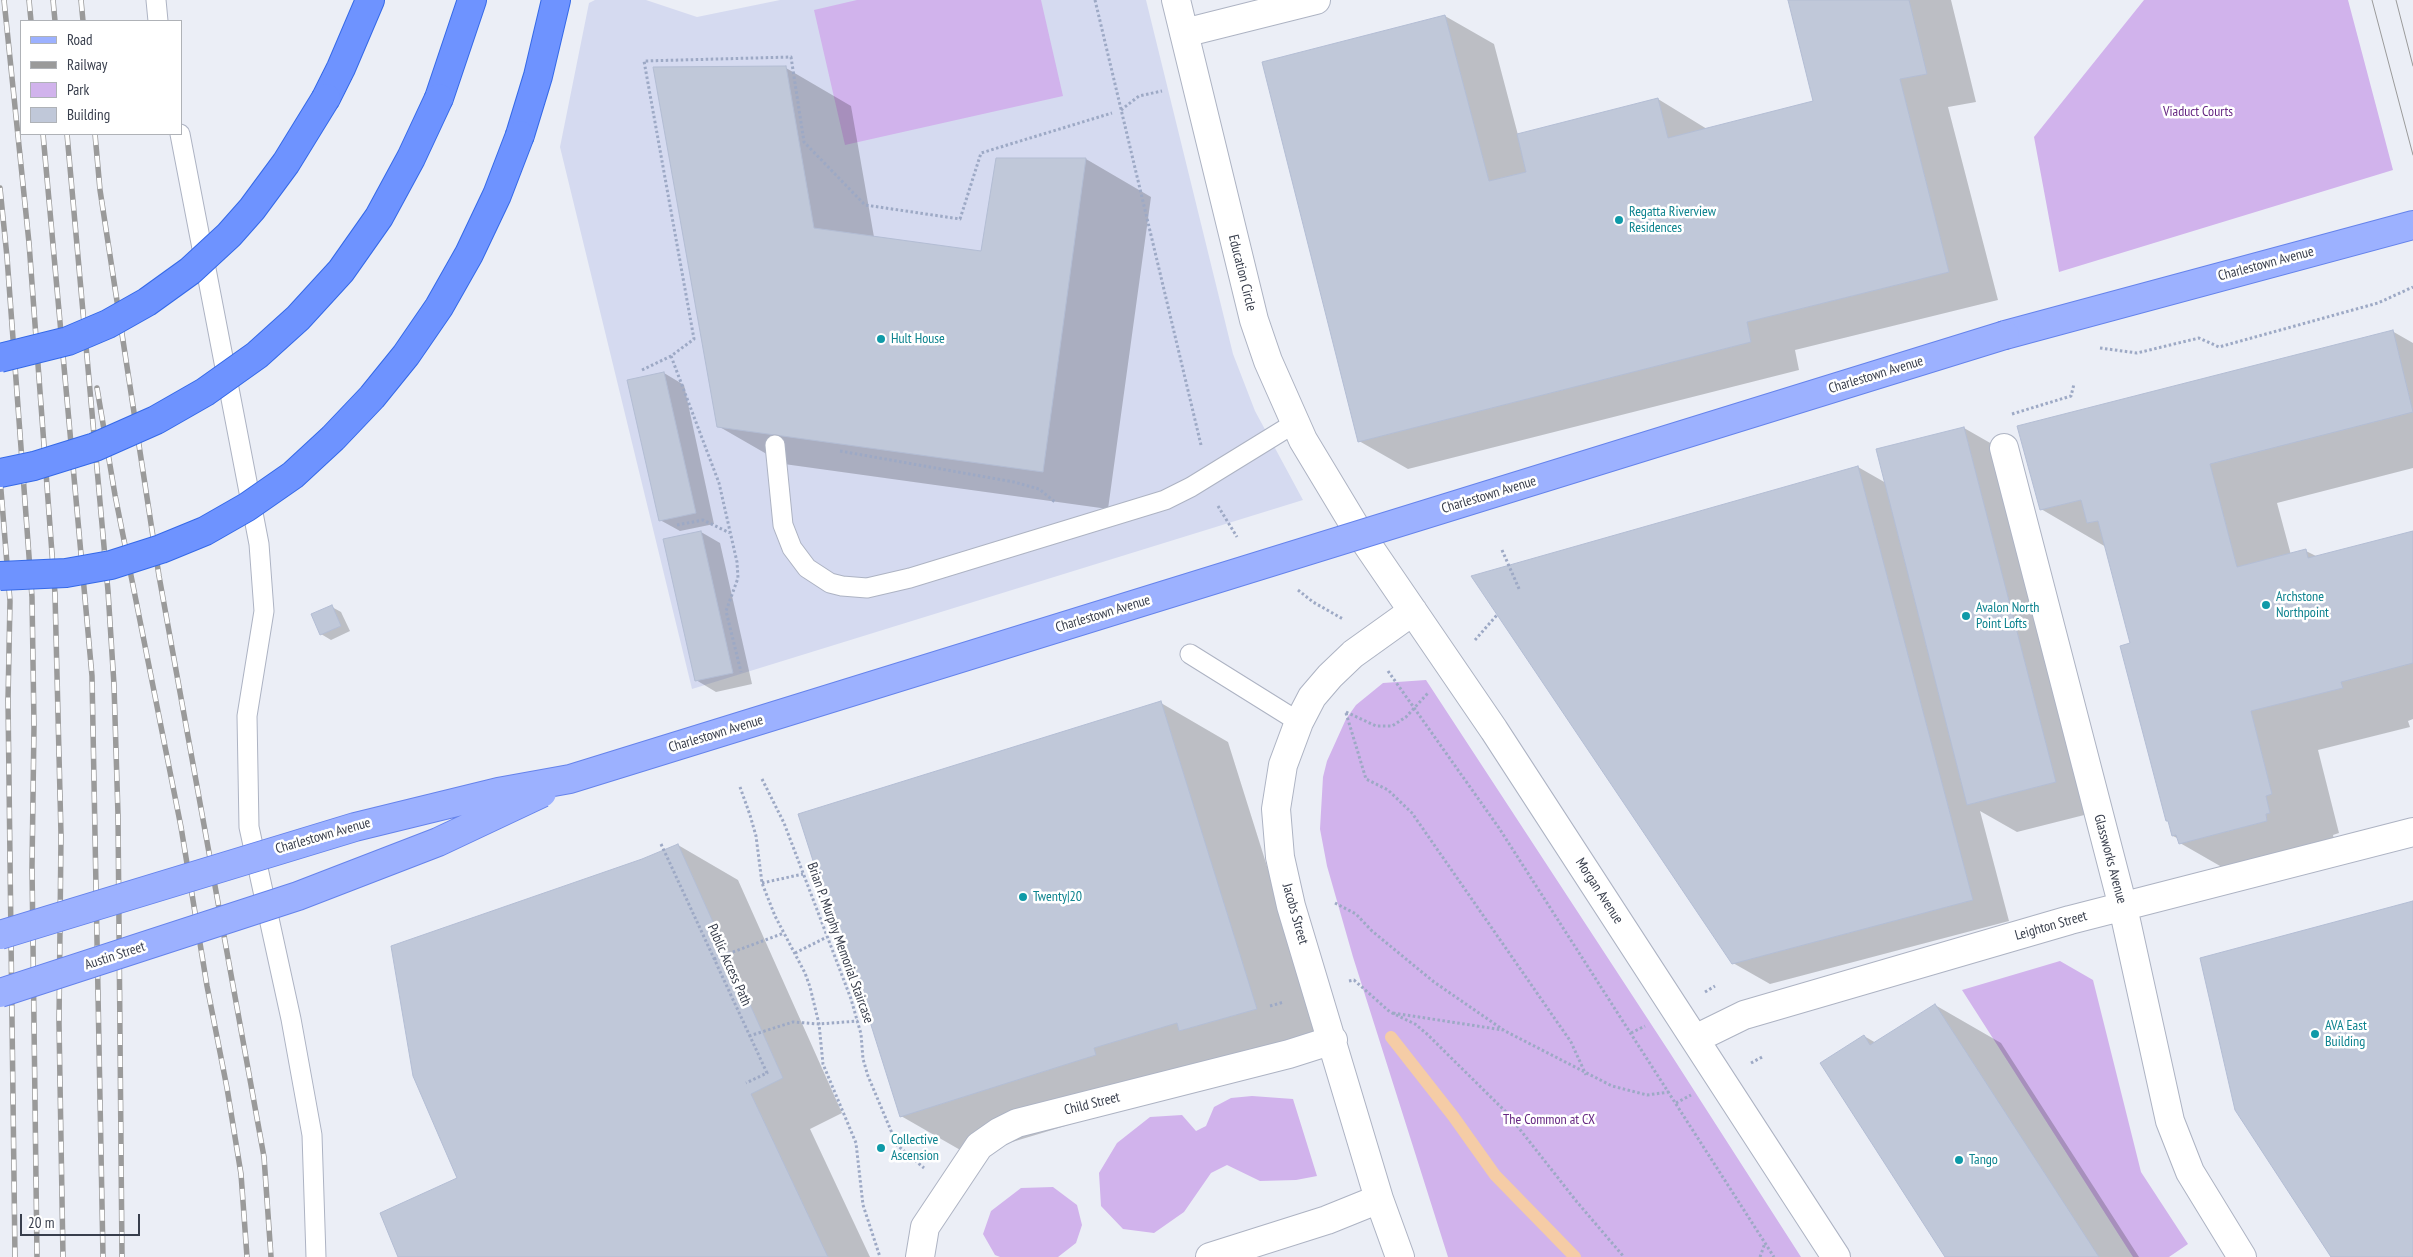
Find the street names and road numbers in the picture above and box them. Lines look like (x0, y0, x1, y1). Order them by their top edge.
street label: Education Circle (1224, 233, 1260, 313)
street label: Charlestown Avenue (2216, 243, 2316, 285)
street label: Charlestown Avenue (1827, 353, 1925, 397)
street label: Charlestown Avenue (1440, 473, 1538, 517)
street label: Charlestown Avenue (1054, 592, 1152, 636)
street label: Charlestown Avenue (667, 712, 765, 756)
street label: Glassworks Avenue (2090, 813, 2130, 905)
street label: Charlestown Avenue (273, 814, 373, 858)
street label: Morgan Avenue (1572, 855, 1626, 927)
street label: Brian P. Murphy Memorial Staircase (803, 860, 877, 1026)
street label: Jacobs Street (1278, 882, 1312, 946)
street label: Leighton Street (2013, 908, 2089, 944)
street label: Public Access Path (703, 921, 755, 1009)
street label: Austin Street (83, 938, 147, 974)
street label: Child Street (1062, 1089, 1122, 1119)

